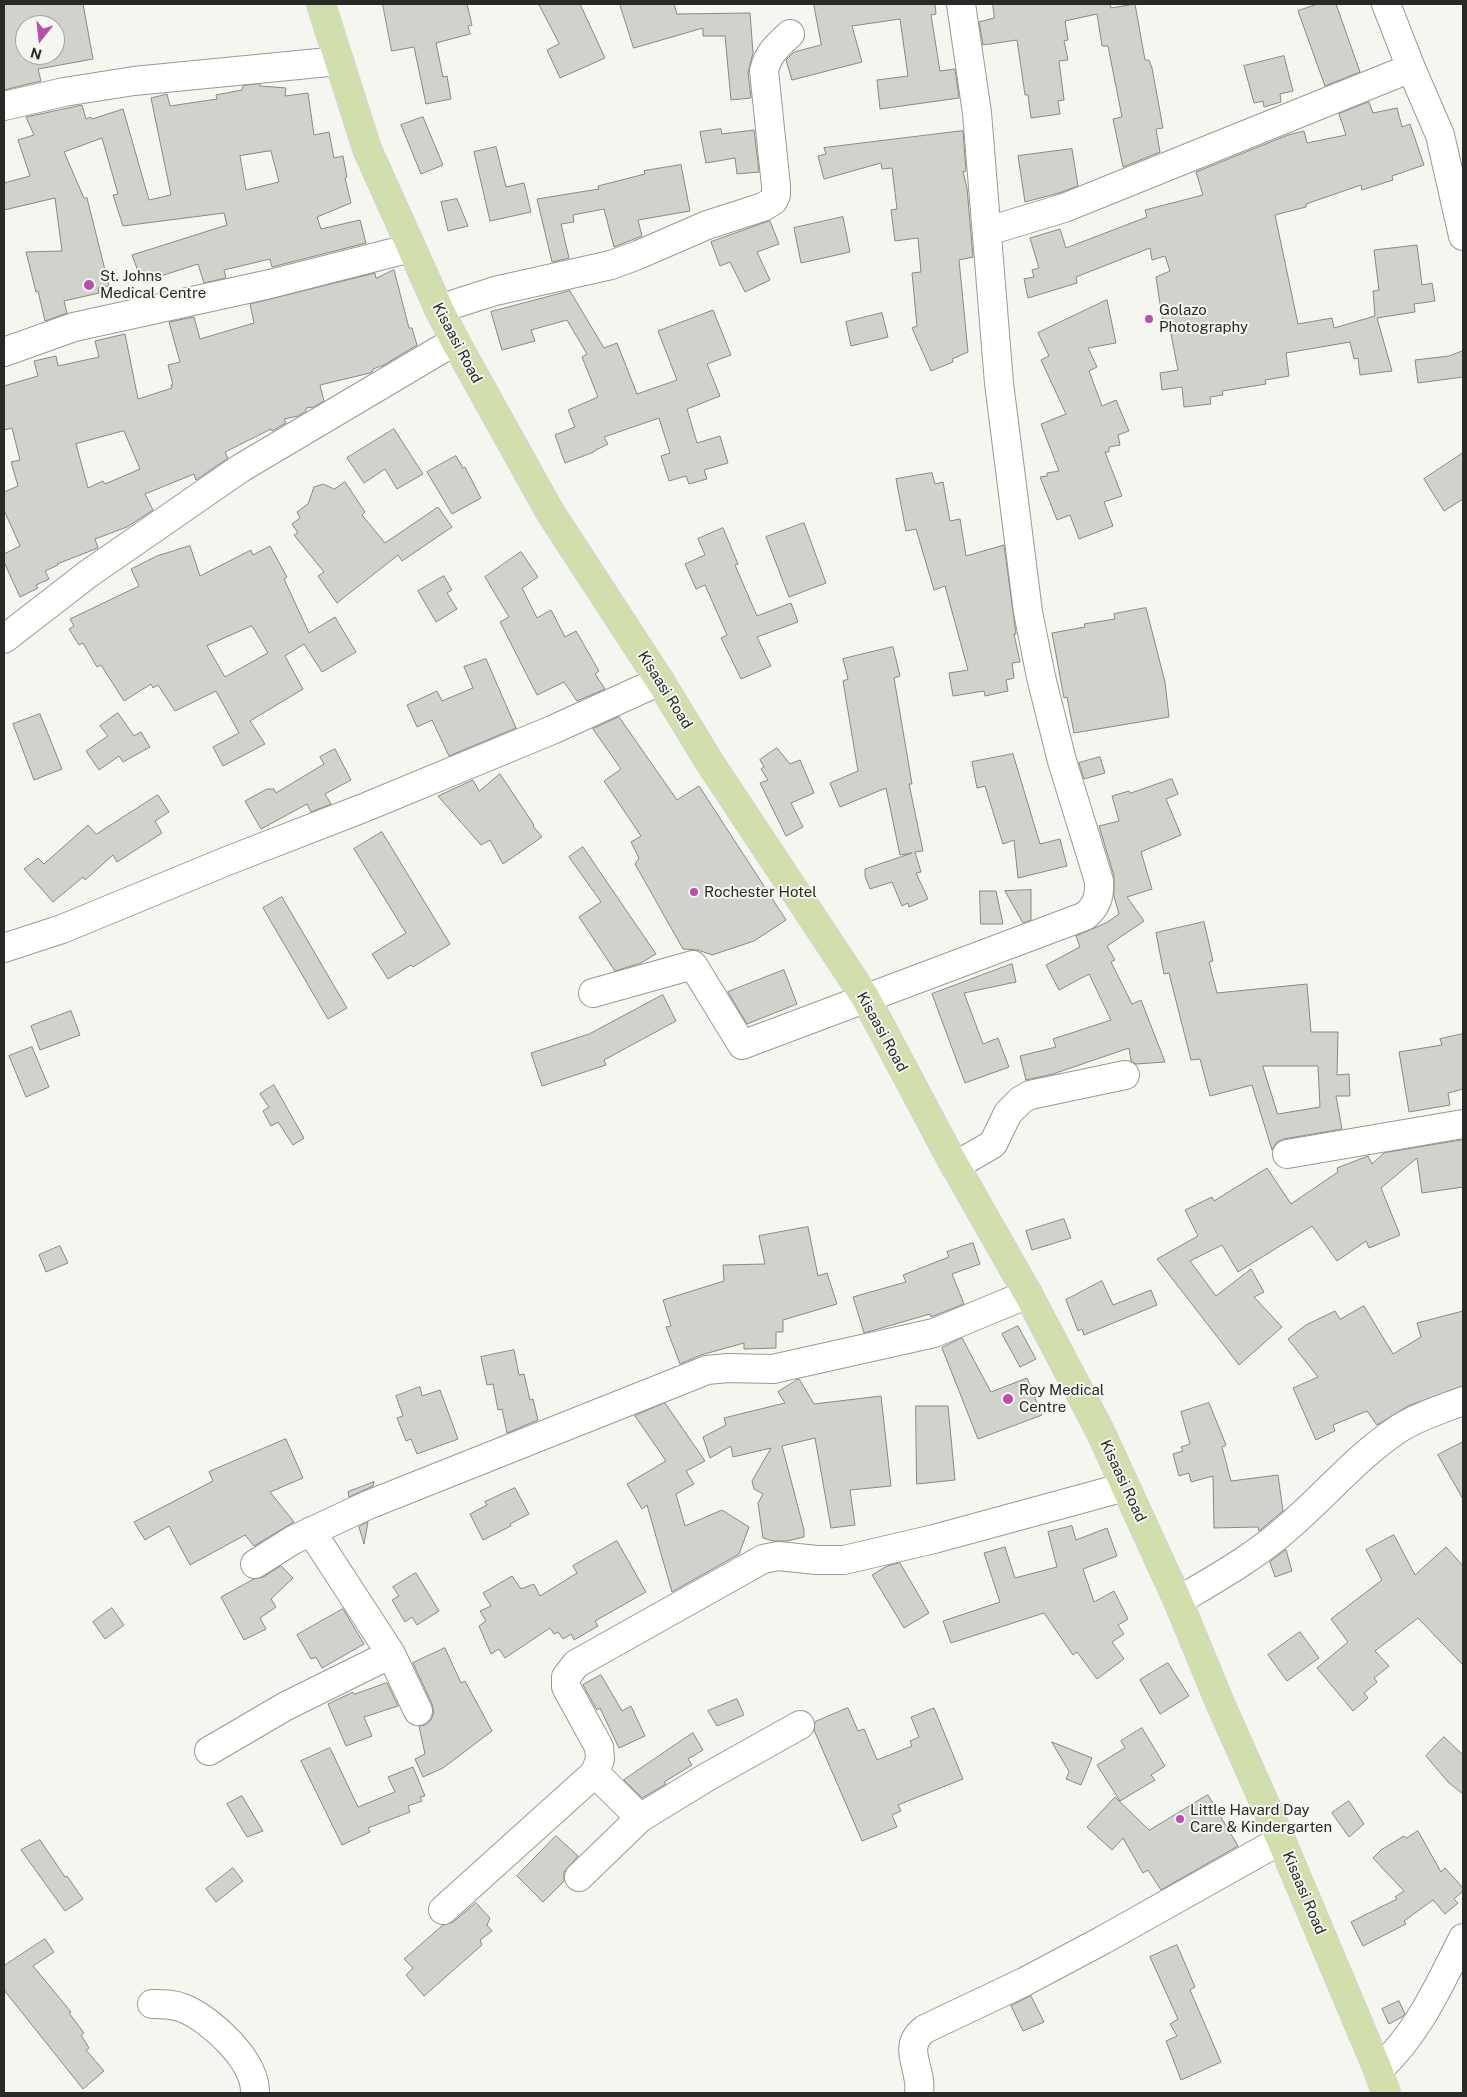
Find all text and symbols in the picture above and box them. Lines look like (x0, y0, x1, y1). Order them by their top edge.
north arrow (15, 15, 65, 65)
text: N (29, 44, 44, 63)
place label: St. Johns Medical Centre (100, 267, 206, 302)
marker: St. Johns Medical Centre (82, 278, 96, 292)
street label: Kisaasi Road (428, 300, 486, 386)
place label: Golazo Photography (1159, 301, 1248, 336)
marker: Golazo Photography (1143, 313, 1155, 325)
street label: Kisaasi Road (634, 648, 696, 732)
place label: Rochester Hotel (704, 883, 817, 901)
marker: Rochester Hotel (688, 886, 700, 898)
street label: Kisaasi Road (853, 989, 911, 1075)
place label: Roy Medical Centre (1019, 1381, 1104, 1416)
marker: Roy Medical Centre (1001, 1392, 1015, 1406)
street label: Kisaasi Road (1096, 1437, 1150, 1525)
place label: Little Havard Day Care & Kindergarten (1190, 1801, 1332, 1836)
marker: Little Havard Day Care & Kindergarten (1174, 1813, 1186, 1825)
street label: Kisaasi Road (1278, 1849, 1330, 1937)

